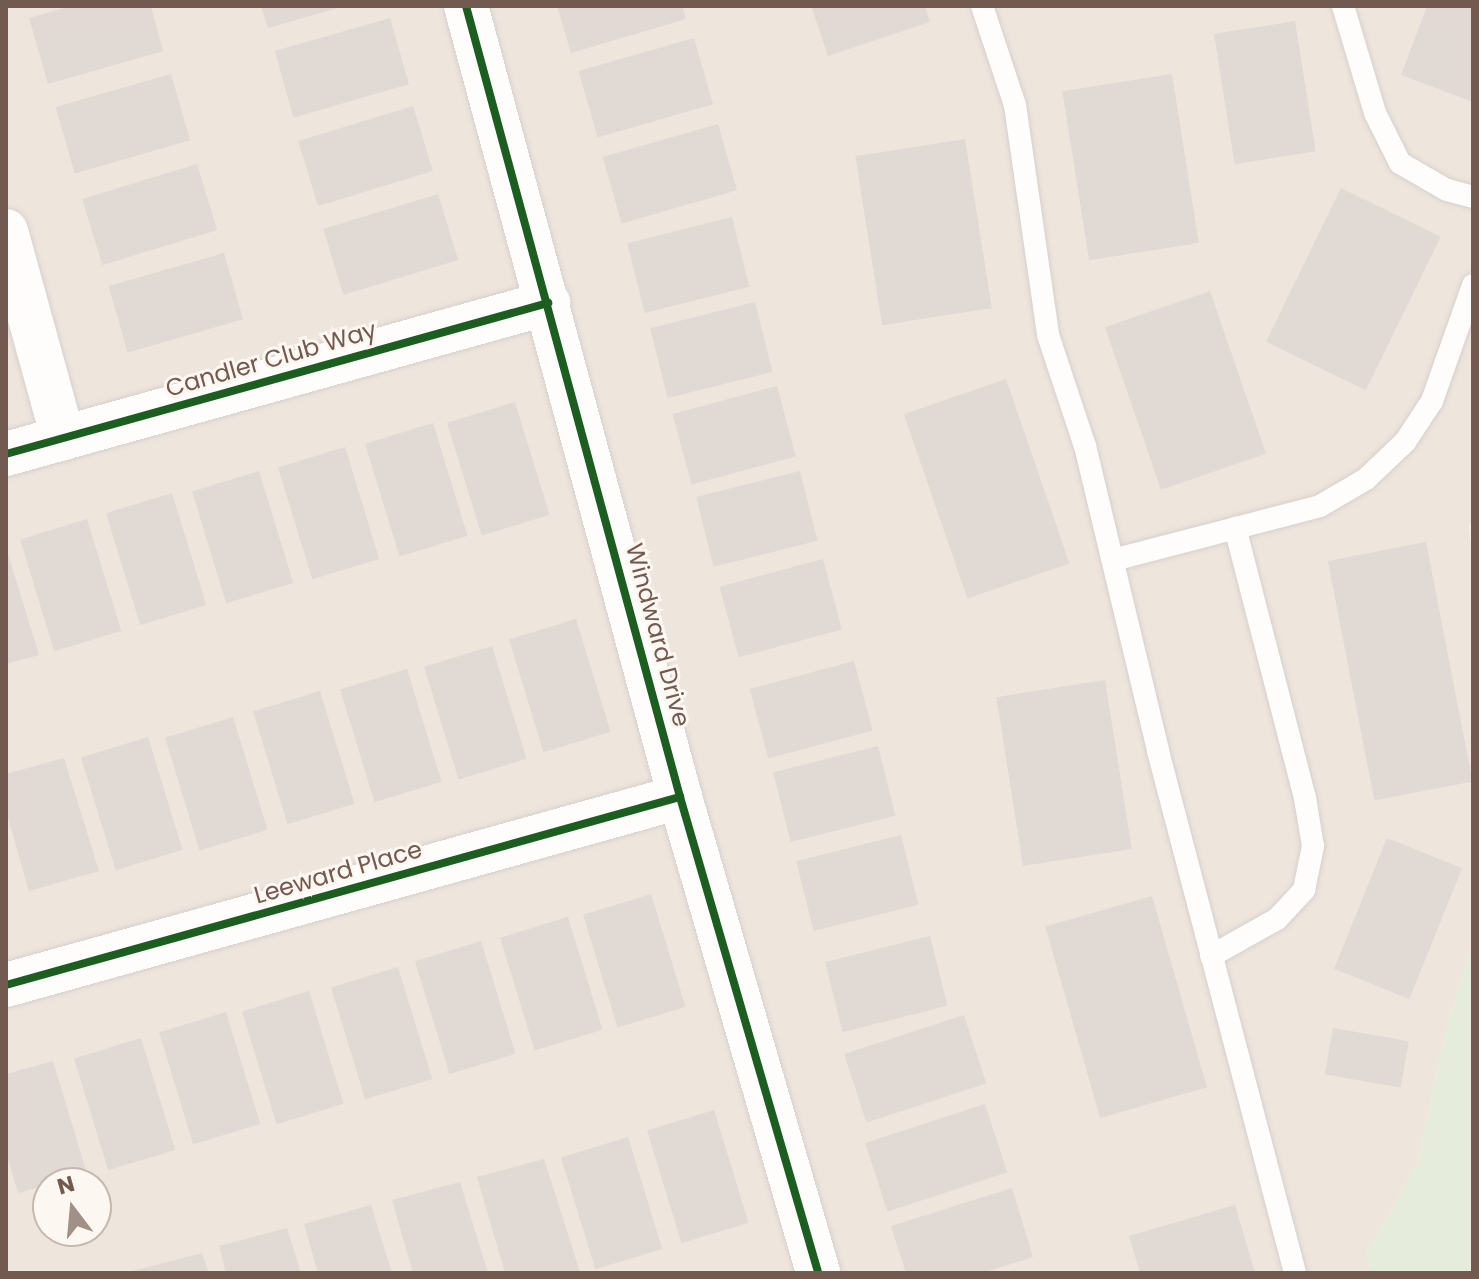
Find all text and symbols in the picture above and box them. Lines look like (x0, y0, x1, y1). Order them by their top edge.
street label: Candler Club Way (162, 315, 380, 403)
street label: Windward Drive (620, 540, 696, 730)
street label: Leeward Place (251, 834, 425, 910)
north arrow (32, 1167, 112, 1247)
text: N (54, 1168, 78, 1203)

